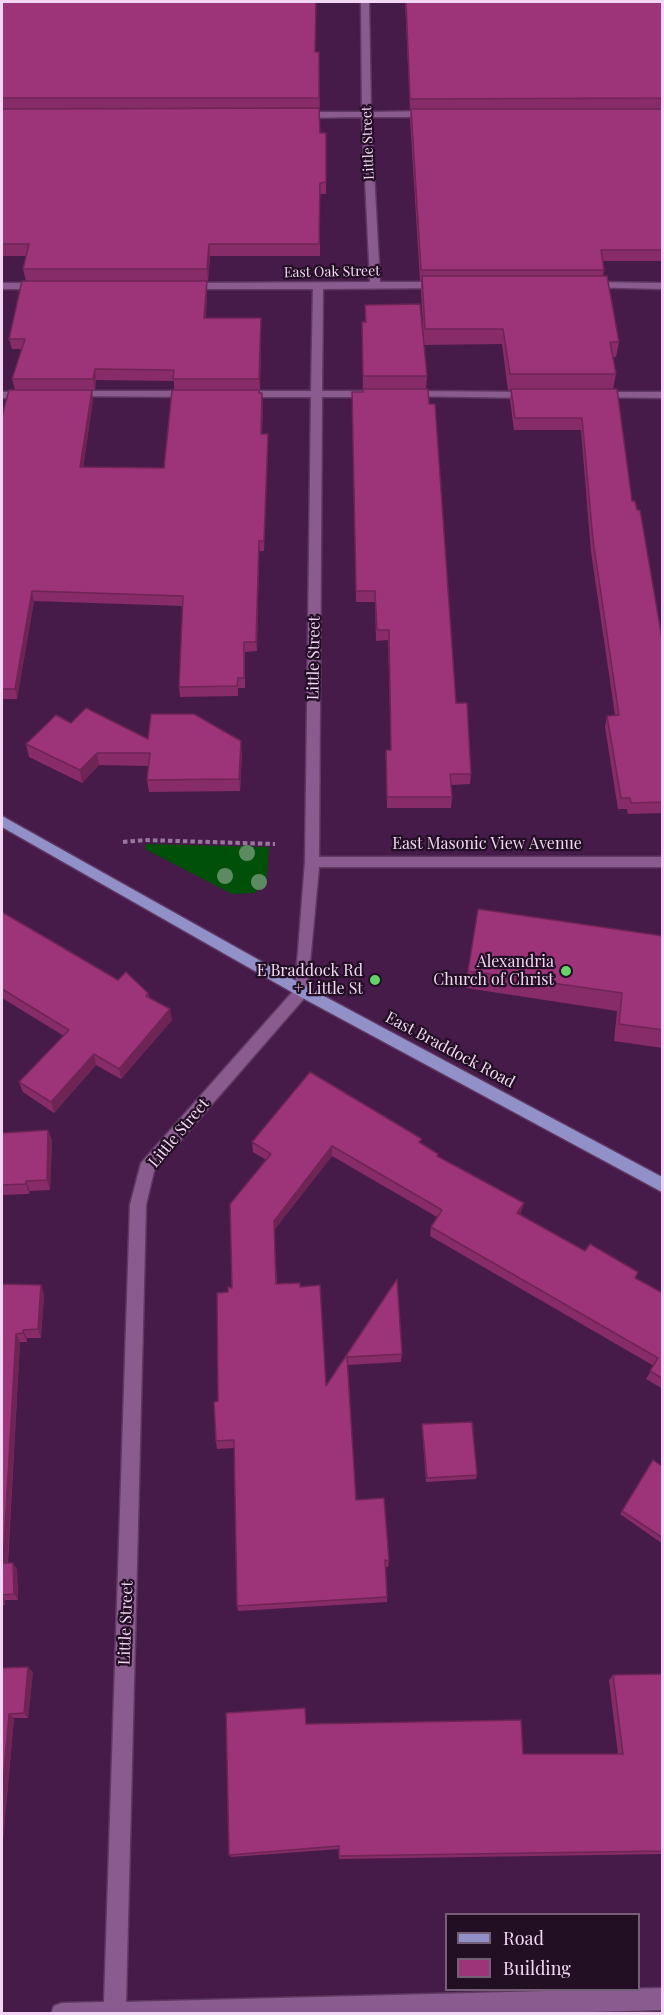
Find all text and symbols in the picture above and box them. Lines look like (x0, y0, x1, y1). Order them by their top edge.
street label: Little Street (358, 106, 378, 180)
street label: East Oak Street (284, 263, 380, 281)
street label: Little Street (304, 616, 324, 700)
street label: East Masonic View Avenue (392, 834, 582, 854)
place label: Alexandria Church of Christ (433, 952, 554, 990)
place label: E Braddock Rd + Little St (257, 961, 363, 999)
marker: Alexandria Church of Christ (559, 964, 573, 978)
marker: E Braddock Rd + Little St (368, 973, 382, 987)
street label: East Braddock Road (382, 1008, 518, 1092)
street label: Little Street (145, 1095, 213, 1171)
street label: Little Street (115, 1581, 137, 1665)
legend (445, 1913, 640, 1991)
text: Road (503, 1926, 544, 1950)
text: Building (503, 1956, 571, 1980)

